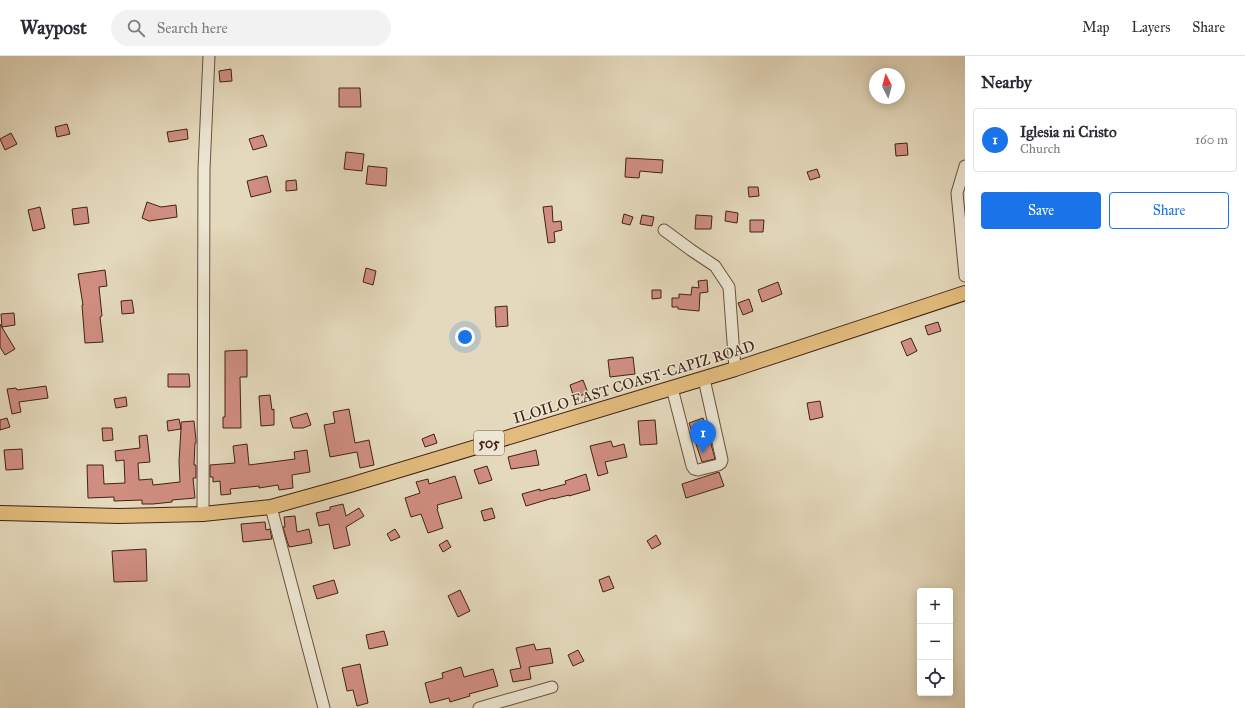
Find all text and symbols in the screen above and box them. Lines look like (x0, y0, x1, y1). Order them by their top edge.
search box (111, 10, 391, 46)
text: Waypost (20, 16, 87, 39)
icon: search (125, 17, 147, 39)
text: Search here (157, 19, 228, 37)
text: Map (1082, 19, 1110, 36)
text: Layers (1132, 19, 1170, 36)
text: Share (1192, 19, 1225, 36)
north arrow (869, 68, 905, 104)
text: Nearby (981, 72, 1032, 93)
text: Iglesia ni Cristo (1020, 123, 1117, 141)
text: 1 (992, 132, 998, 148)
text: 160 m (1195, 132, 1228, 148)
text: Church (1020, 141, 1060, 157)
button: Save (981, 192, 1101, 229)
button: Share (1109, 192, 1229, 229)
your location (455, 327, 475, 347)
street label: ILOILO EAST COAST-CAPIZ ROAD (511, 337, 757, 427)
pin: 1 (690, 420, 716, 453)
road number: 505 (474, 431, 504, 455)
map controls (917, 588, 953, 696)
button: + (917, 588, 953, 624)
button: − (917, 624, 953, 660)
button: locate (917, 660, 953, 696)

